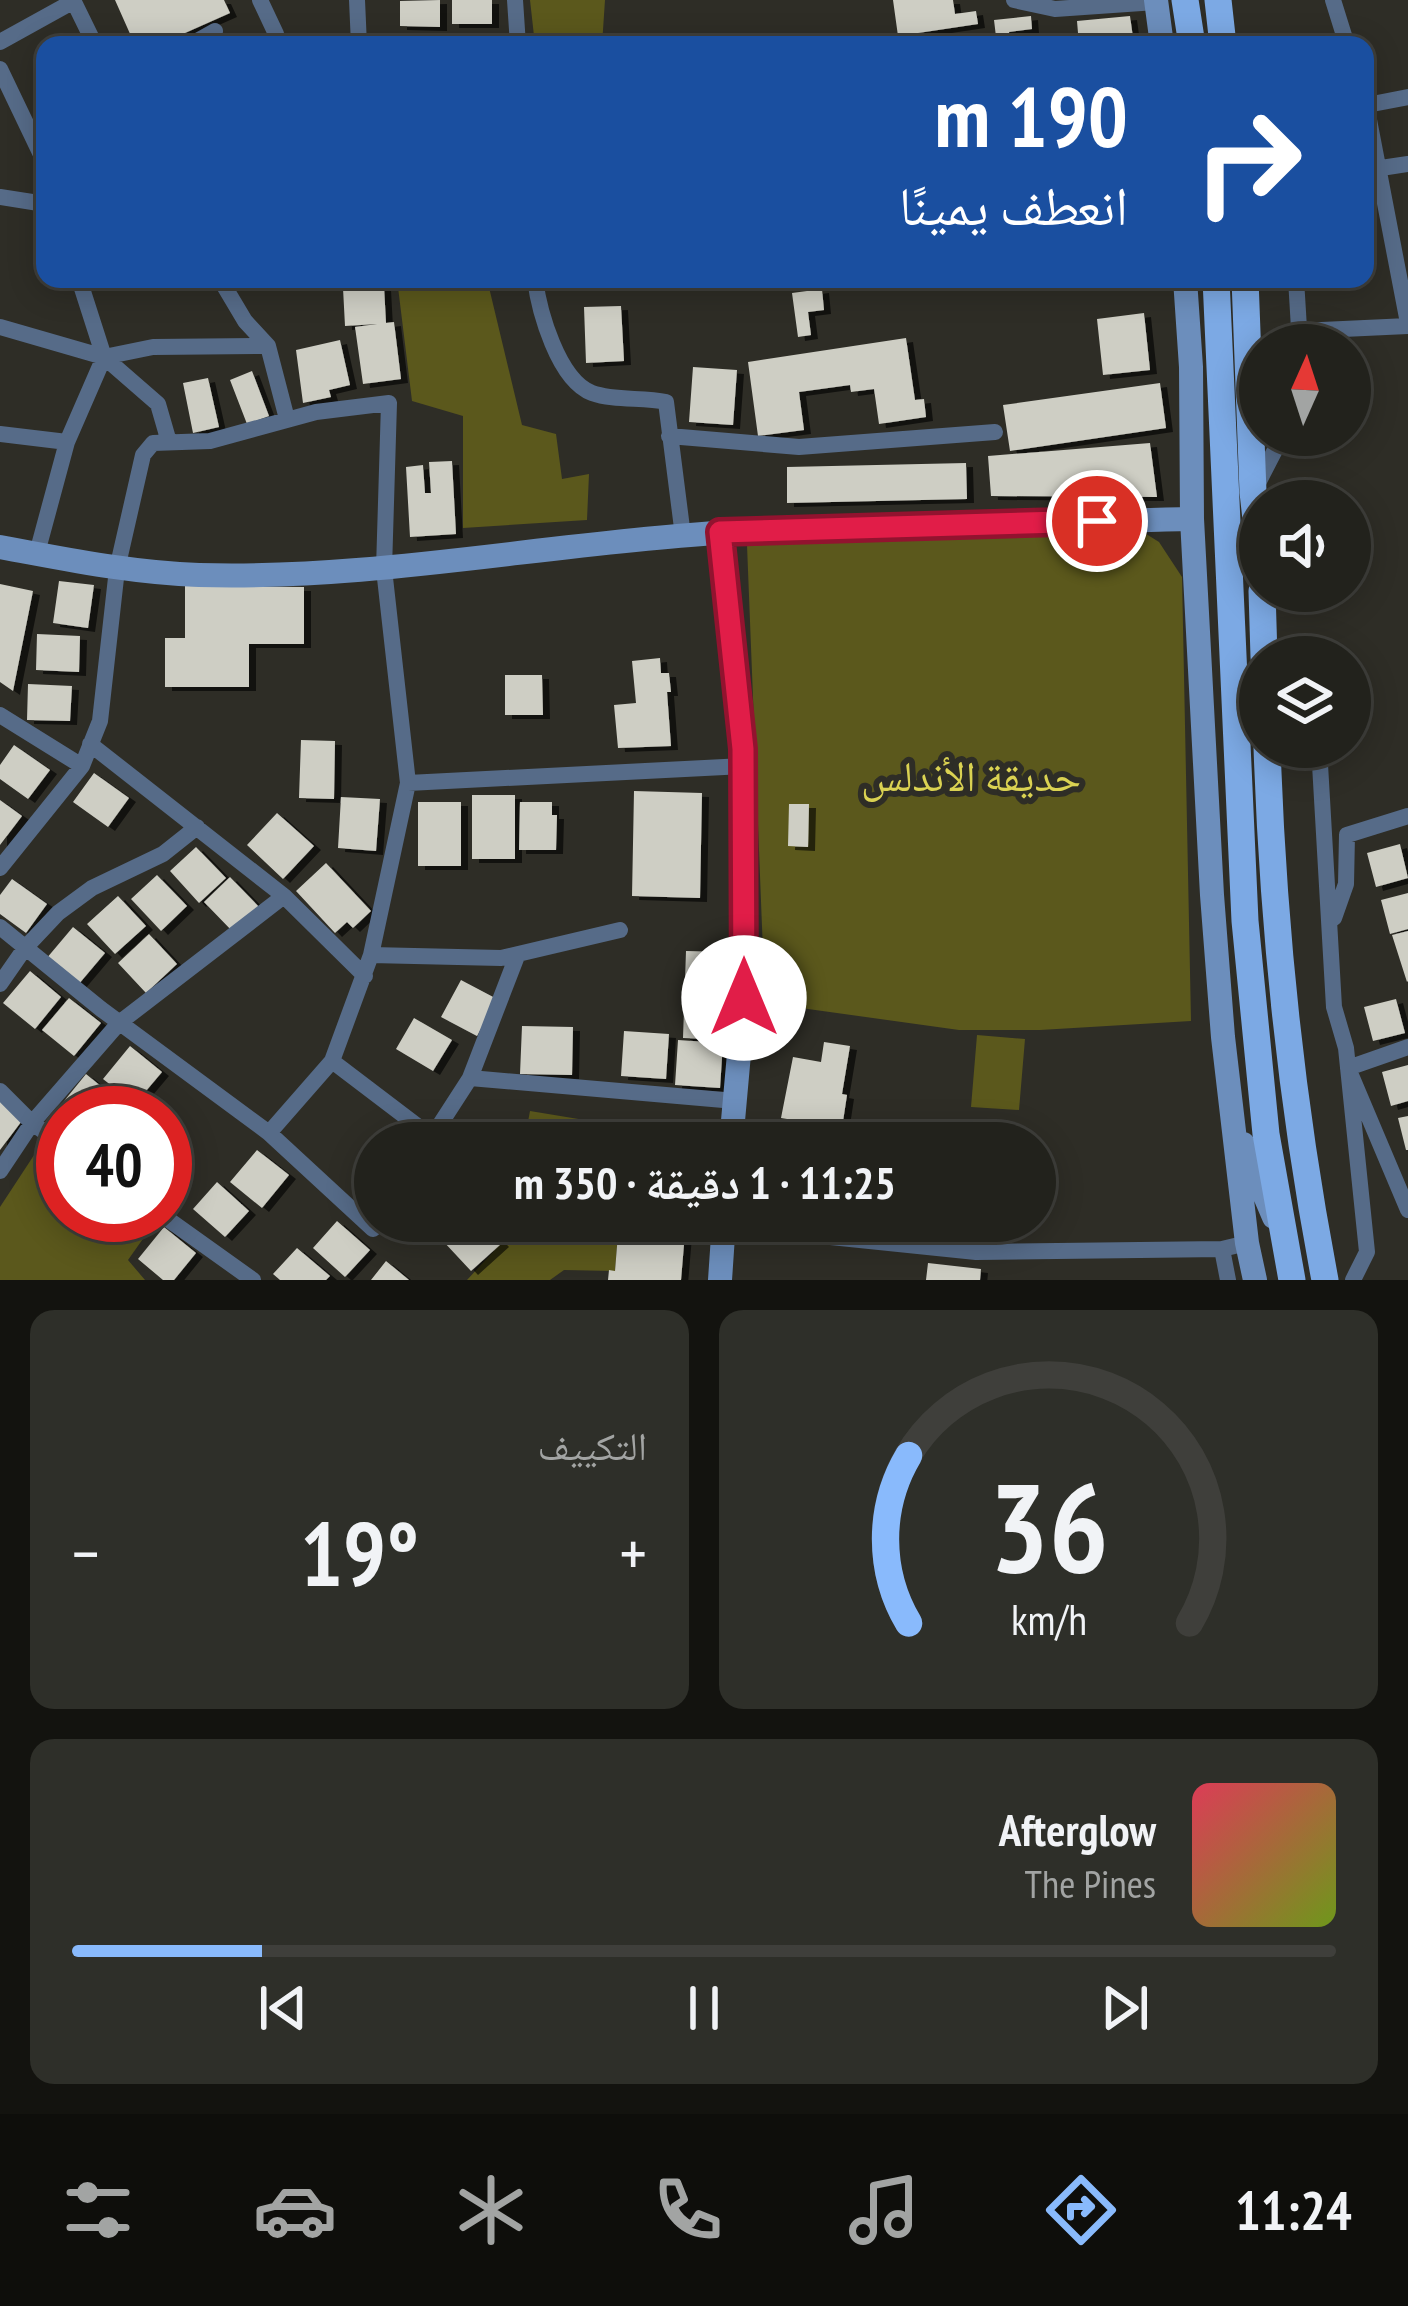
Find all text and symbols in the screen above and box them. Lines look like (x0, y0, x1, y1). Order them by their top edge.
text: 190 m (935, 61, 1128, 170)
icon: right (1170, 84, 1326, 240)
text: انعطف يمينًا (899, 170, 1128, 240)
north arrow (1239, 324, 1371, 456)
map controls (1239, 324, 1371, 768)
pin (1046, 470, 1148, 572)
button: sound (1239, 480, 1371, 612)
icon: arrive (1064, 488, 1130, 554)
button: layers (1239, 636, 1371, 768)
park label: حديقة الأندلس (861, 748, 1081, 803)
position arrow (681, 935, 807, 1061)
speed limit sign: 40 (36, 1086, 192, 1242)
text: 11:25 · 1 دقيقة · 350 m (514, 1153, 896, 1211)
text: التكييف (538, 1420, 647, 1471)
text: 36 (989, 1445, 1108, 1606)
text: 19° (300, 1494, 419, 1611)
text: − (72, 1510, 99, 1595)
text: + (620, 1510, 647, 1595)
text: km/h (1010, 1590, 1087, 1646)
text: Afterglow (999, 1800, 1156, 1858)
text: The Pines (1025, 1858, 1156, 1909)
icon: previous (250, 1975, 316, 2041)
icon: pause (671, 1975, 737, 2041)
icon: next (1092, 1975, 1158, 2041)
icon: filters (56, 2168, 140, 2252)
icon: car (253, 2168, 337, 2252)
icon: climate (449, 2168, 533, 2252)
icon: phone (646, 2168, 730, 2252)
icon: music (842, 2168, 926, 2252)
icon: directions (1039, 2168, 1123, 2252)
text: 11:24 (1235, 2175, 1352, 2245)

